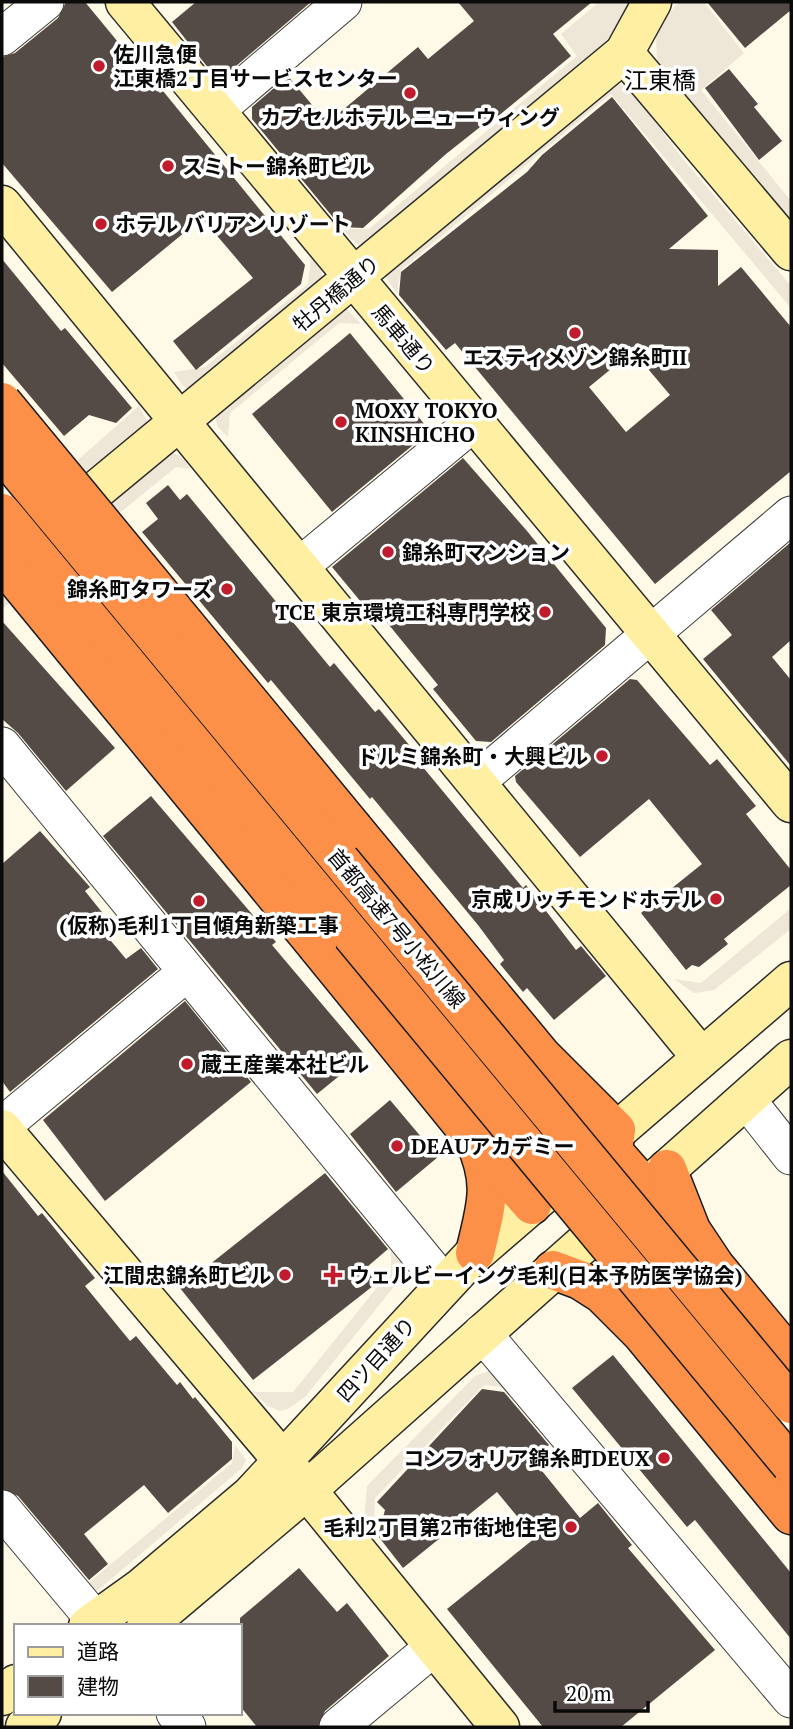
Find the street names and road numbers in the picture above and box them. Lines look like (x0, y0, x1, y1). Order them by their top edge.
street label: 牡丹橋通り (287, 249, 385, 337)
street label: 馬車通り (366, 298, 442, 380)
street label: 首都高速7号小松川線 (322, 842, 472, 1014)
street label: 四ツ目通り (330, 1311, 422, 1407)

